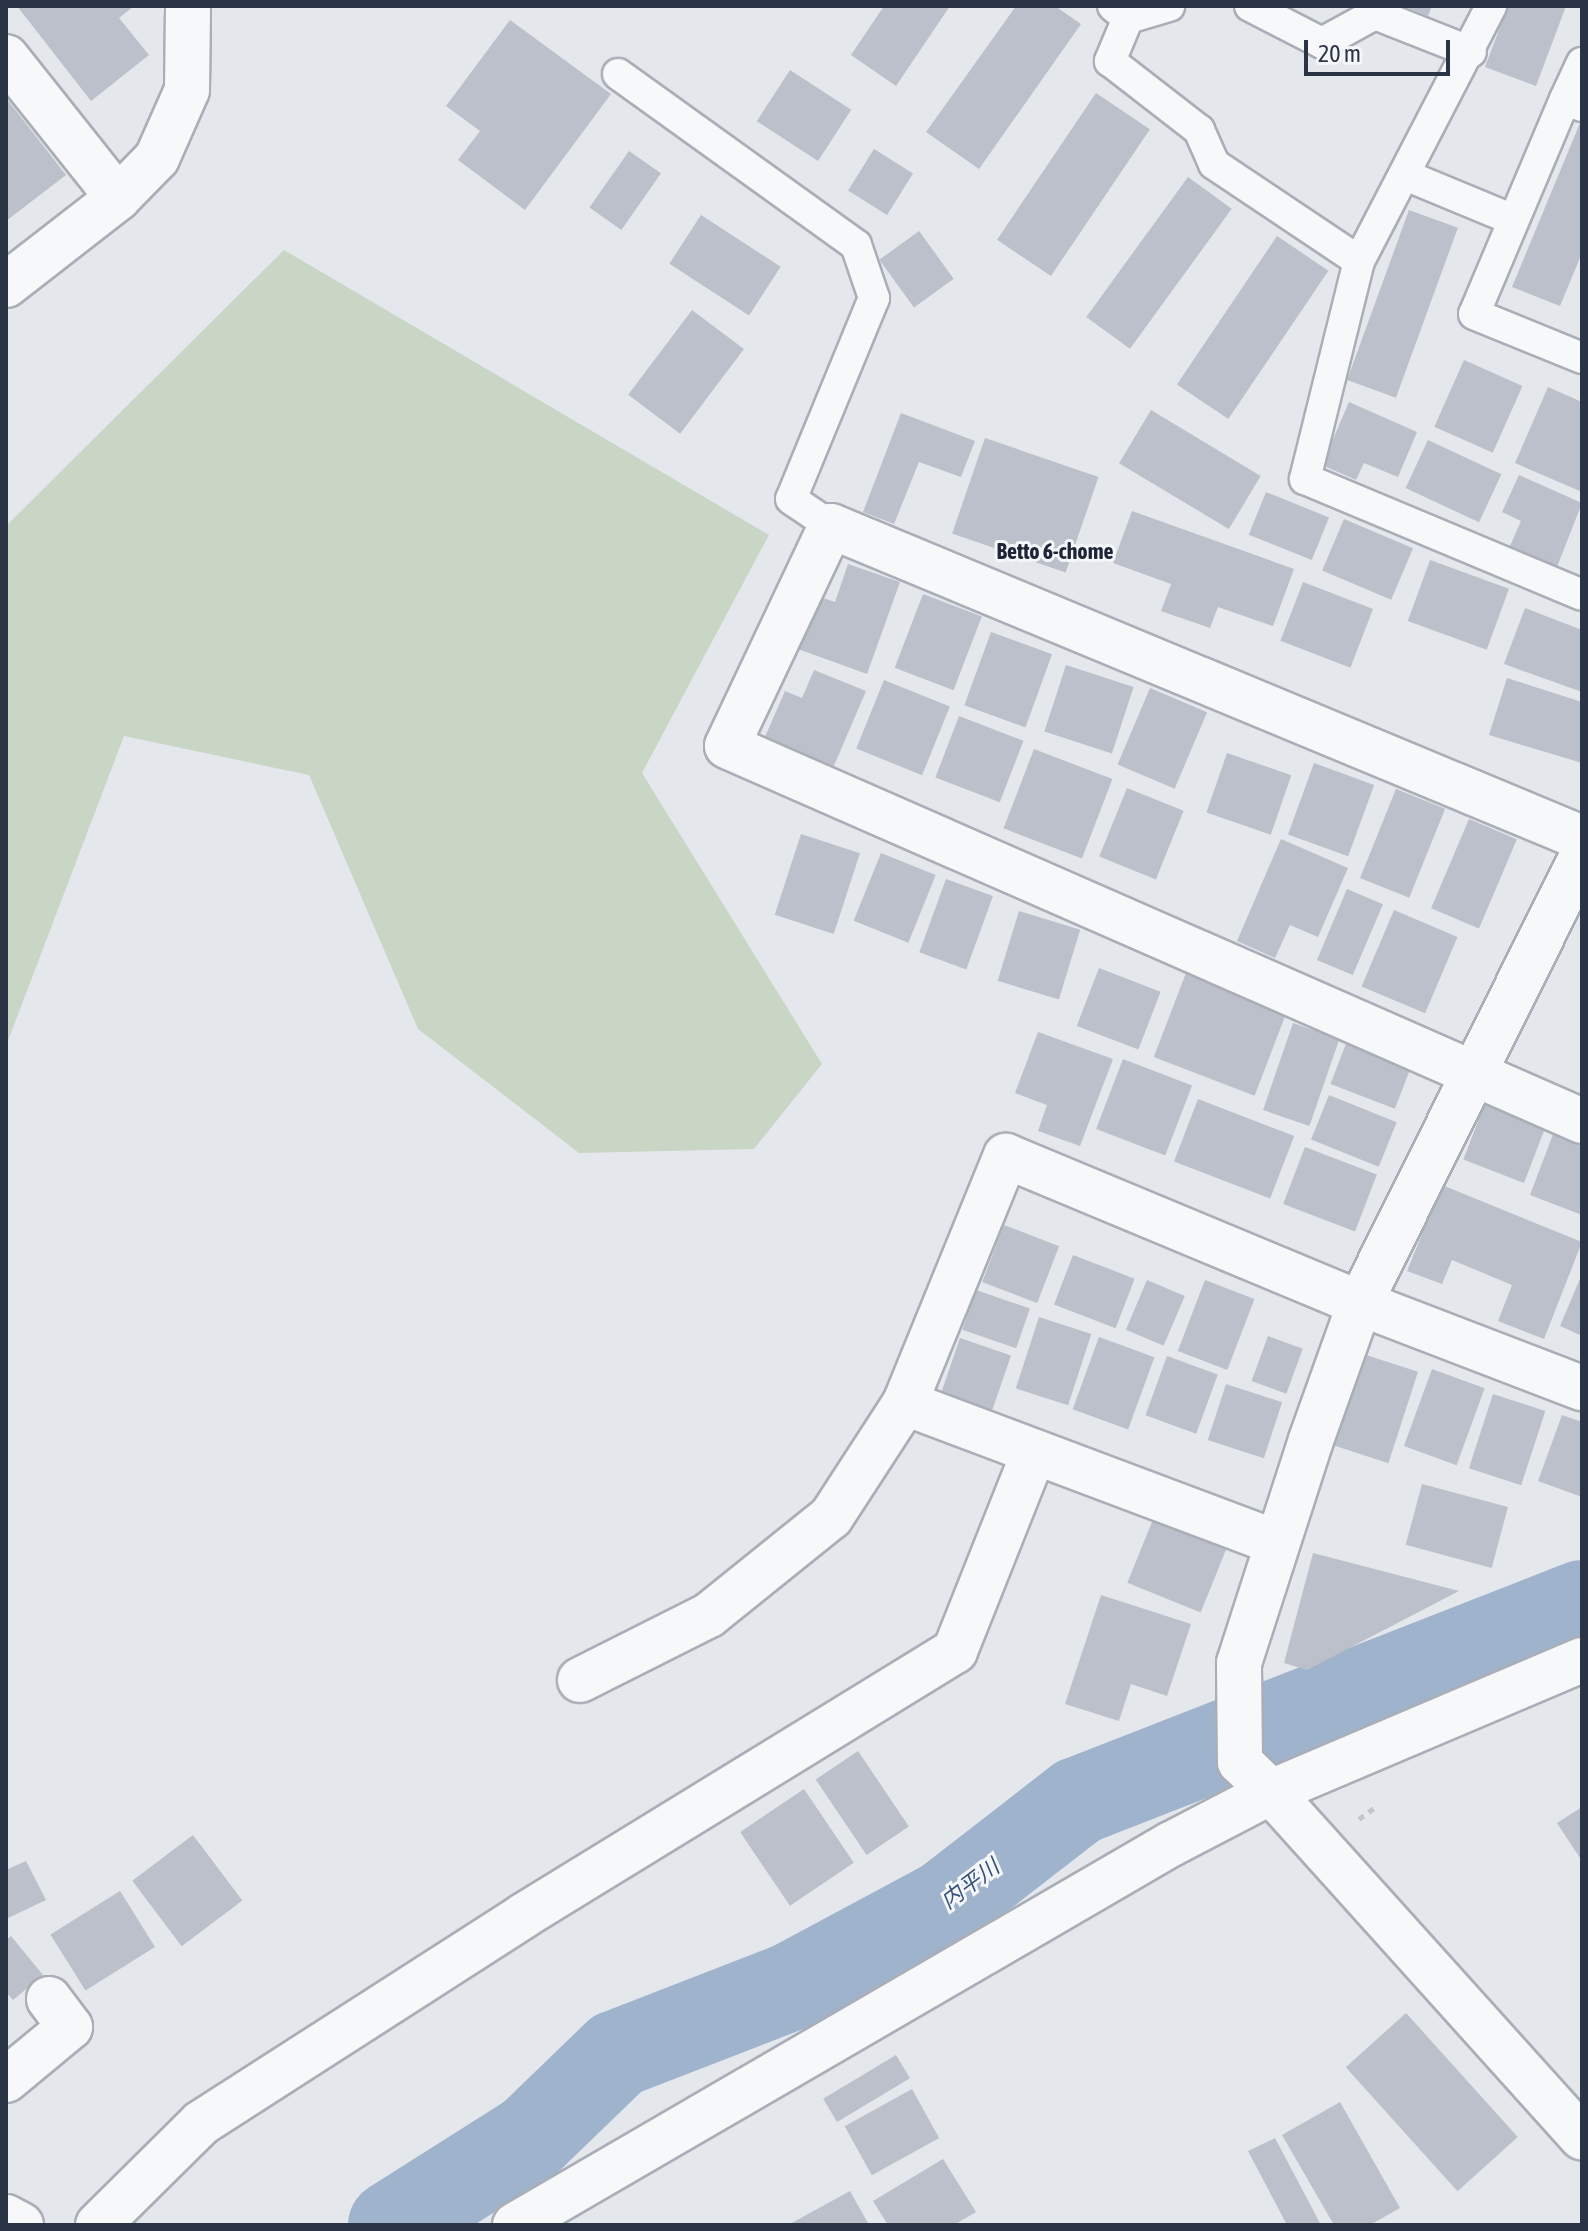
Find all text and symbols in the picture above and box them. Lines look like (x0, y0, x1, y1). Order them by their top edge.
scale bar (1308, 24, 1454, 74)
text: 20 m (1318, 40, 1361, 67)
district label: Betto 6-chome (996, 539, 1114, 565)
water label: 内平川 (936, 1854, 1004, 1914)

